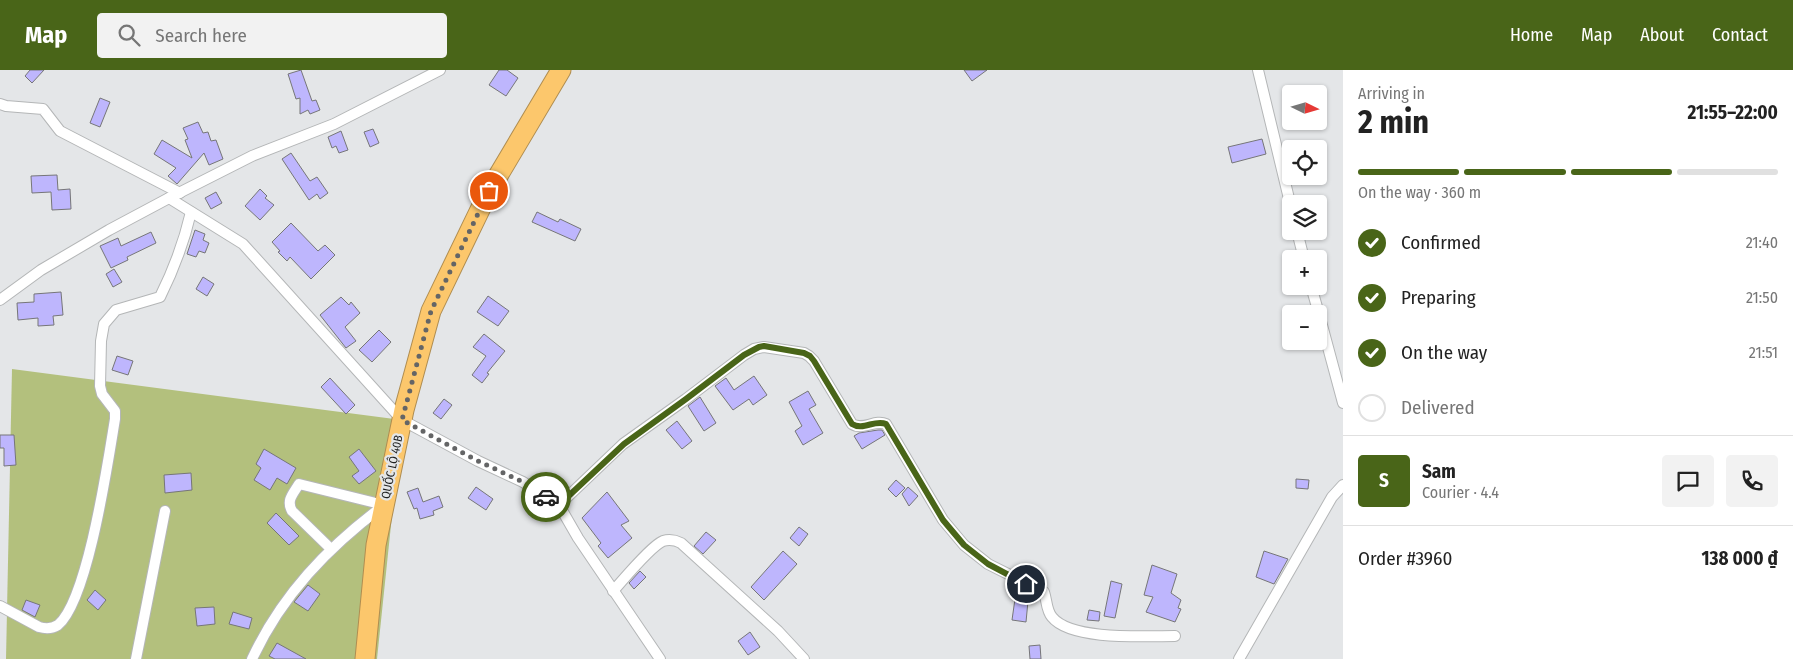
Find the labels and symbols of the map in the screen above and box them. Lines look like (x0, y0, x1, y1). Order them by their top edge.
north arrow (1282, 85, 1328, 130)
pin (468, 170, 510, 212)
street label: QUỐC LỘ 40B (375, 433, 406, 500)
courier (521, 472, 571, 522)
pin (1005, 563, 1047, 605)

